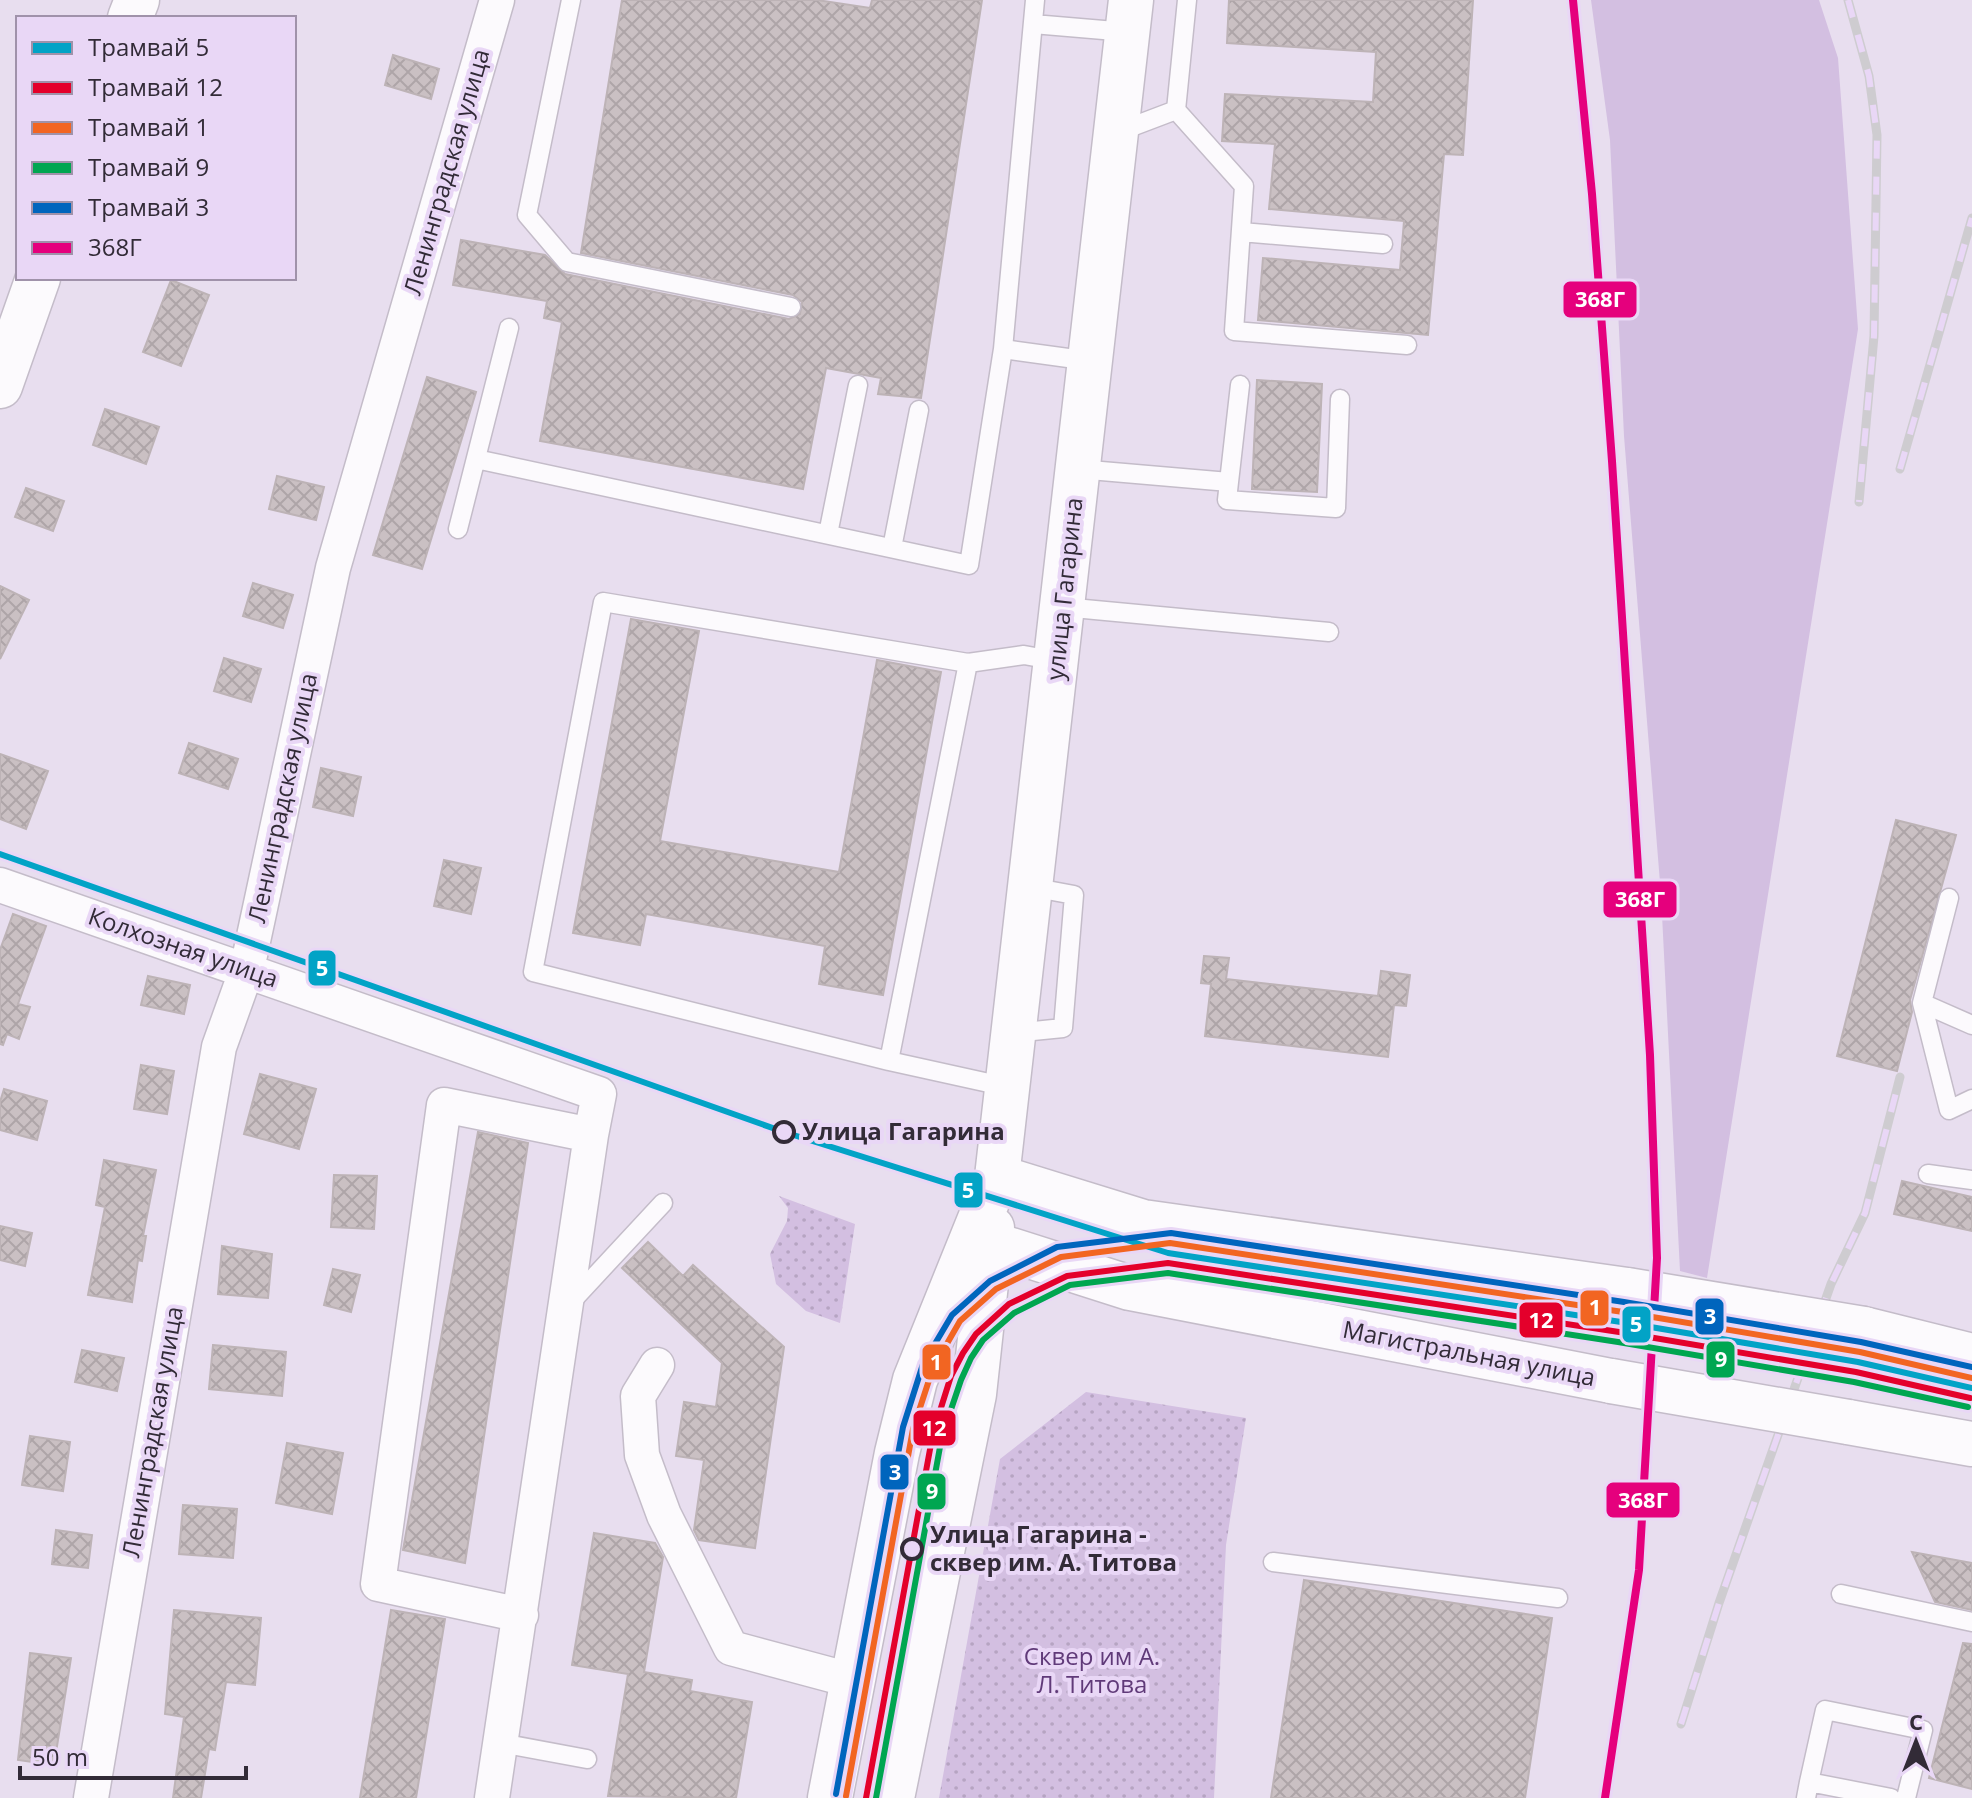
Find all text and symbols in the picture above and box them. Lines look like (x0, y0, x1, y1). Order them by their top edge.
legend (16, 16, 296, 280)
text: Трамвай 5 (88, 30, 209, 63)
street label: Ленинградская улица (395, 45, 496, 298)
text: Трамвай 12 (88, 70, 223, 103)
text: Трамвай 1 (88, 110, 209, 143)
text: Трамвай 9 (88, 150, 209, 183)
text: Трамвай 3 (88, 190, 209, 223)
text: 368Г (88, 230, 142, 263)
line badge: 368Г (1562, 280, 1638, 319)
text: 368Г (1575, 283, 1625, 313)
street label: улица Гагарина (1038, 496, 1090, 682)
street label: Ленинградская улица (239, 670, 324, 925)
line badge: 368Г (1602, 880, 1678, 919)
text: 368Г (1615, 883, 1665, 913)
street label: Колхозная улица (84, 899, 283, 995)
line badge: 5 (307, 949, 337, 987)
text: 5 (316, 952, 328, 982)
place label: Улица Гагарина (802, 1114, 1005, 1147)
marker: Улица Гагарина (773, 1121, 795, 1143)
line badge: 5 (953, 1171, 984, 1209)
text: 5 (962, 1174, 974, 1204)
line badge: 1 (1579, 1289, 1610, 1327)
text: 1 (1589, 1291, 1601, 1321)
line badge: 3 (1694, 1297, 1725, 1336)
text: 3 (1704, 1300, 1716, 1330)
line badge: 12 (1518, 1301, 1564, 1339)
street label: Ленинградская улица (113, 1304, 190, 1560)
text: 12 (1528, 1304, 1554, 1334)
line badge: 5 (1621, 1305, 1652, 1344)
text: 5 (1630, 1308, 1642, 1338)
street label: Магистральная улица (1340, 1312, 1598, 1393)
line badge: 9 (1705, 1340, 1736, 1379)
line badge: 1 (921, 1343, 952, 1381)
text: 9 (1715, 1343, 1727, 1373)
text: 1 (930, 1346, 942, 1376)
line badge: 12 (912, 1409, 957, 1447)
text: 12 (921, 1412, 947, 1442)
line badge: 3 (879, 1453, 910, 1491)
text: 3 (889, 1456, 901, 1486)
line badge: 9 (916, 1472, 947, 1511)
text: 9 (926, 1475, 938, 1505)
line badge: 368Г (1605, 1481, 1681, 1519)
text: 368Г (1618, 1484, 1668, 1514)
place label: Улица Гагарина - сквер им. А. Титова (930, 1517, 1177, 1578)
marker: Улица Гагарина - сквер им. А. Титова (901, 1538, 923, 1560)
park label: Сквер им А. Л. Титова (1024, 1639, 1160, 1700)
north arrow (1876, 1702, 1956, 1782)
text: С (1909, 1706, 1923, 1736)
scale bar (20, 1730, 246, 1780)
text: 50 m (32, 1740, 88, 1773)

